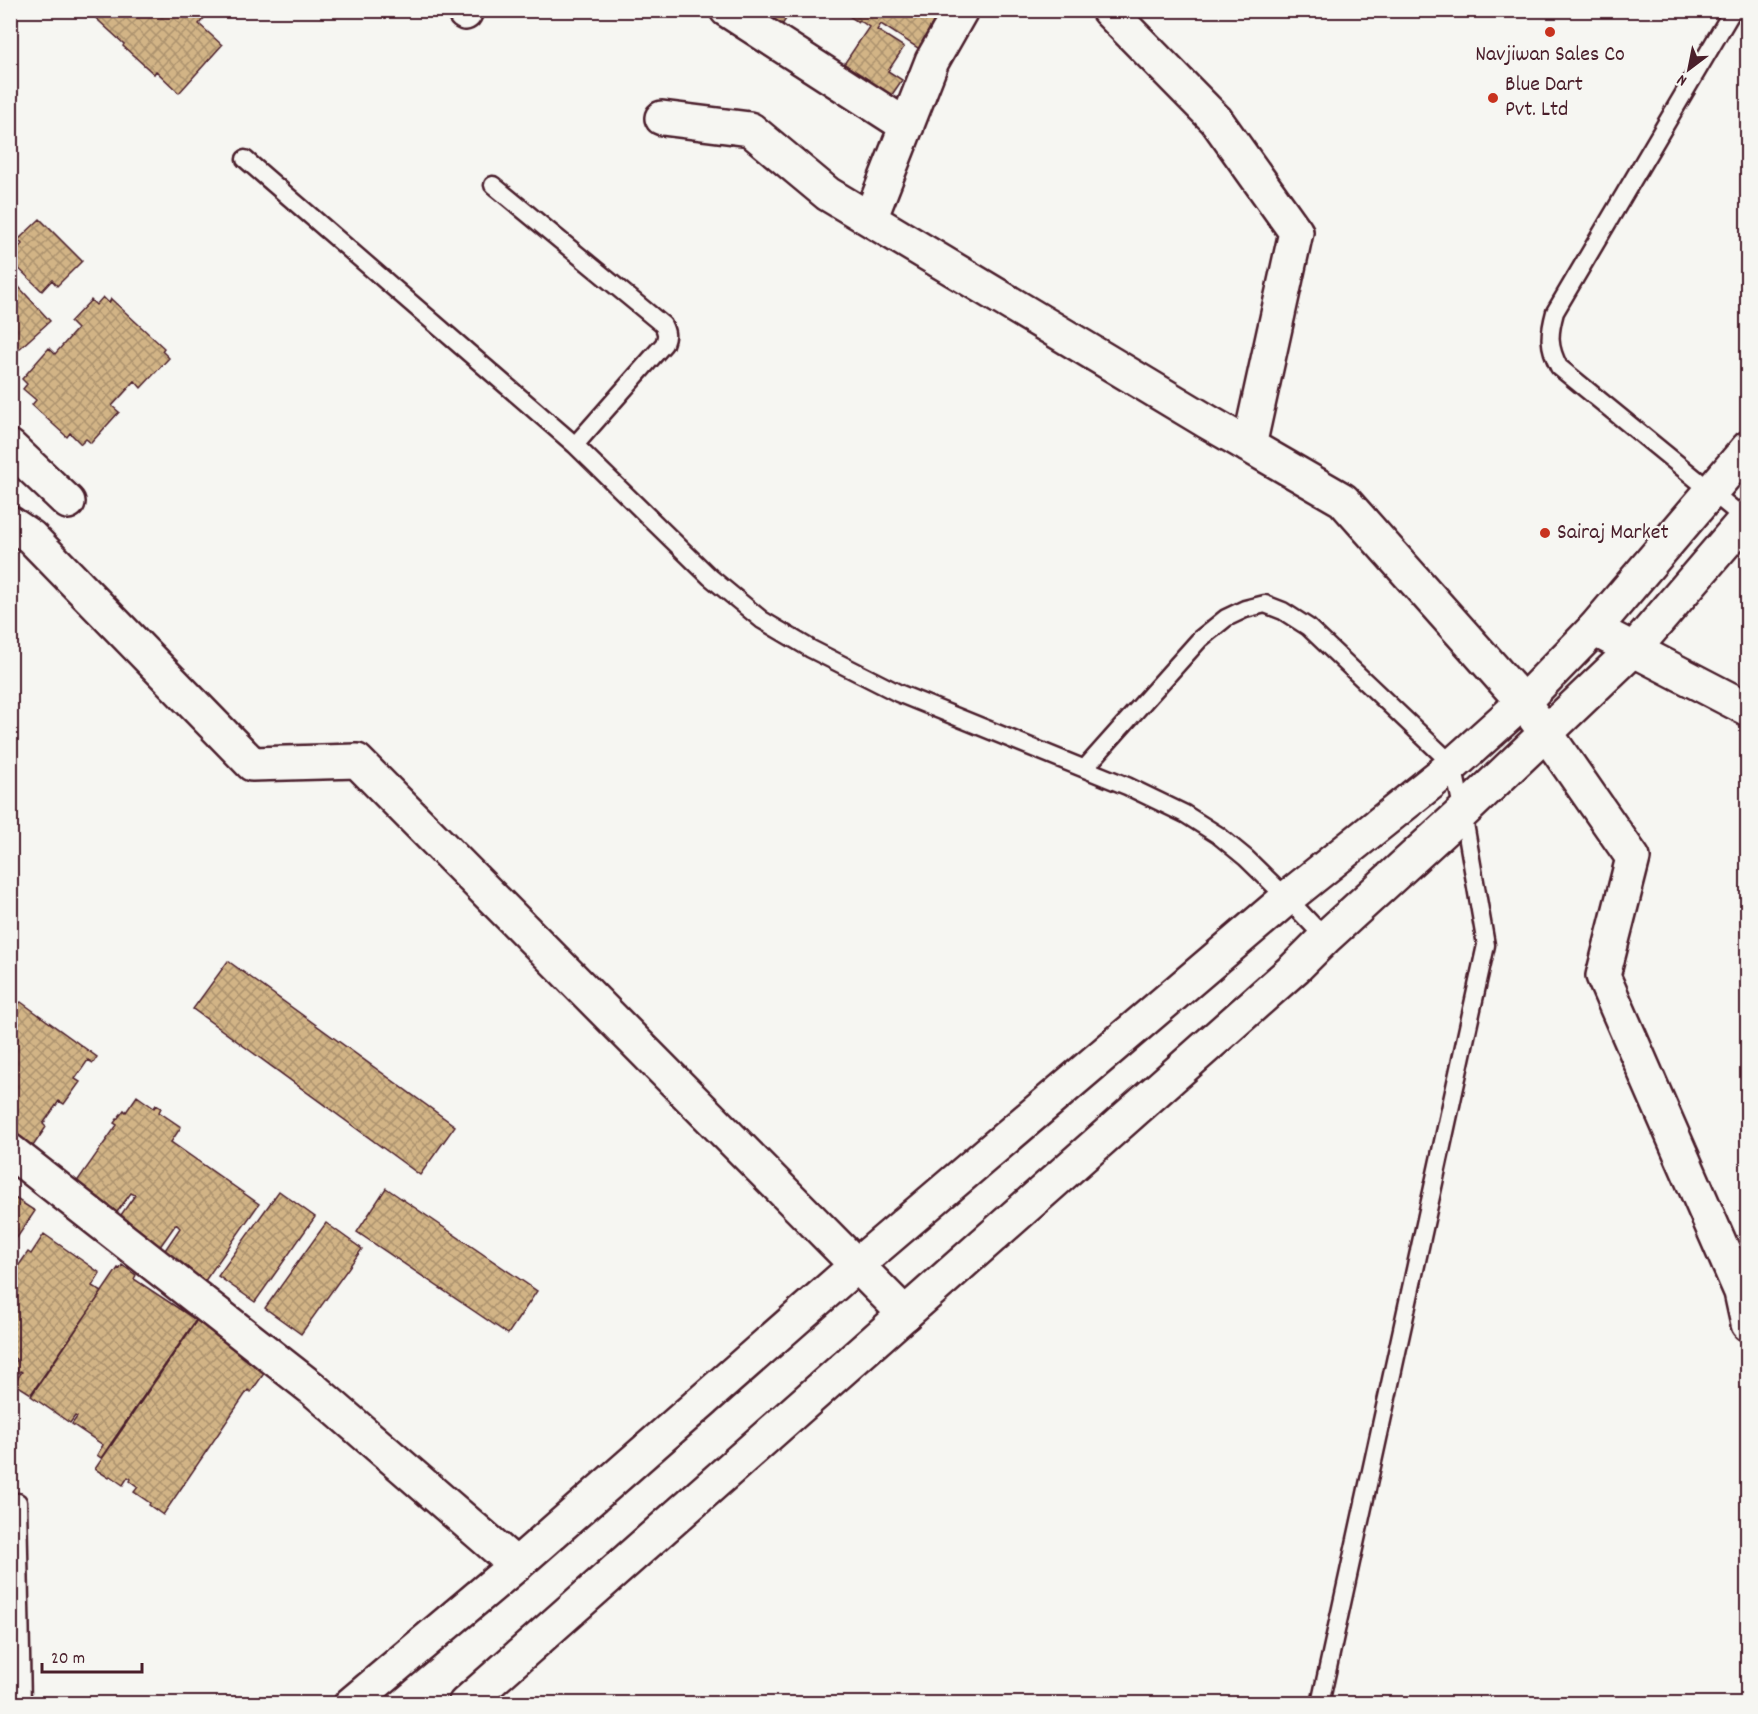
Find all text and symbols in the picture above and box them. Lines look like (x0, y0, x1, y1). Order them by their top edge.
marker: Navjiwan Sales Co (1543, 25, 1557, 39)
north arrow (1659, 39, 1719, 99)
place label: Navjiwan Sales Co (1475, 40, 1625, 71)
text: N (1673, 68, 1692, 91)
place label: Blue Dart Pvt. Ltd (1505, 70, 1583, 126)
marker: Blue Dart Pvt. Ltd (1486, 91, 1500, 105)
place label: Sairaj Market (1557, 518, 1669, 549)
marker: Sairaj Market (1538, 526, 1552, 540)
scale bar (42, 1636, 142, 1674)
text: 20 m (51, 1647, 85, 1672)

